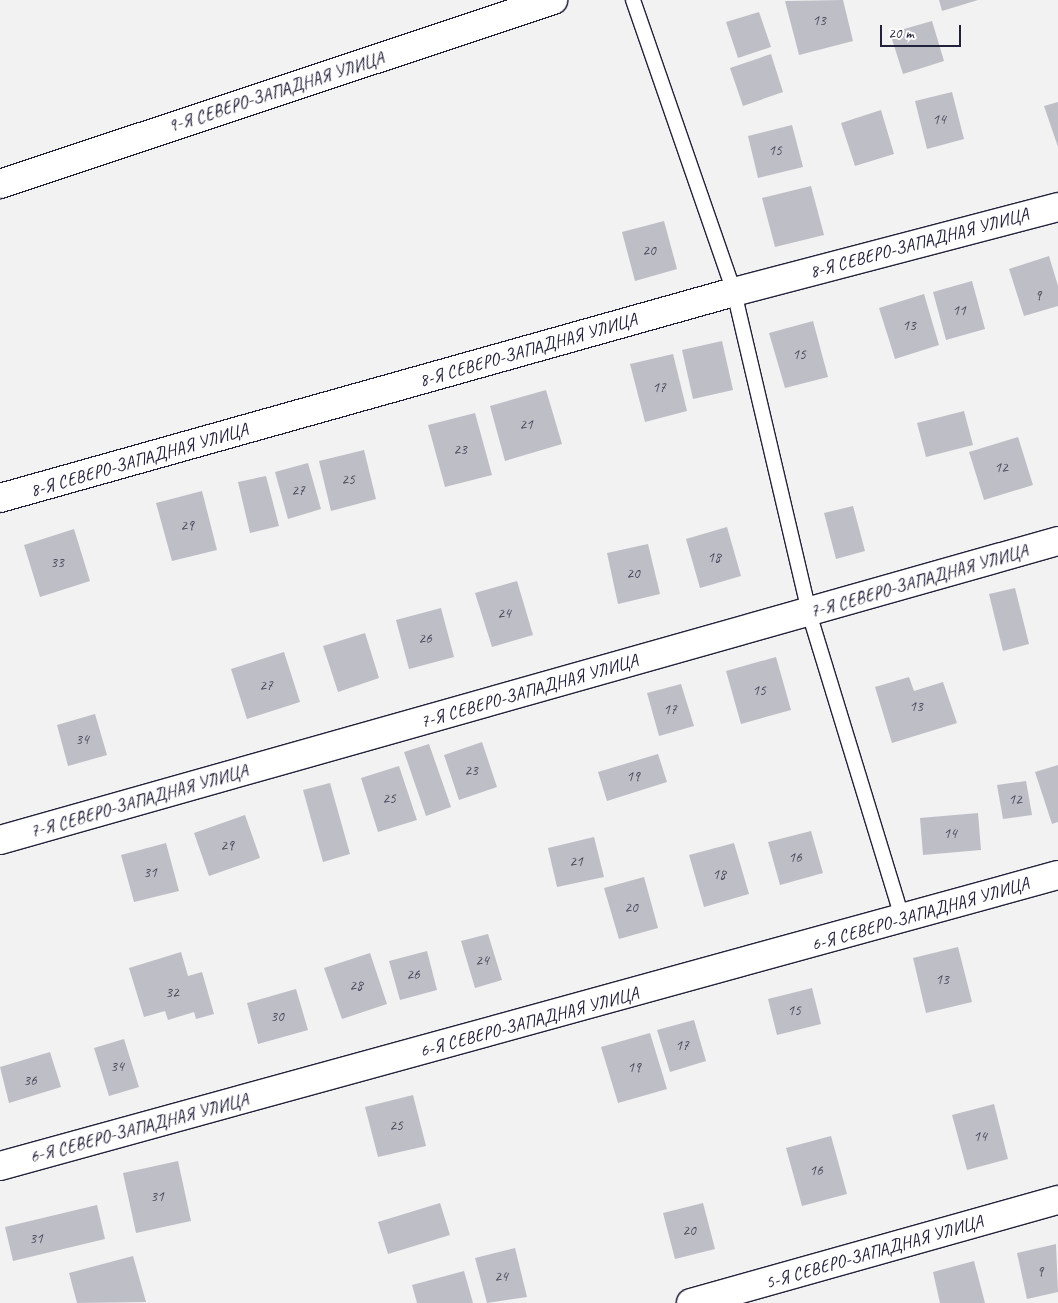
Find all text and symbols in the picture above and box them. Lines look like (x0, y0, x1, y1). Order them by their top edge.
house number: 13 (812, 12, 826, 30)
scale bar (883, 15, 964, 47)
text: 20 m (888, 24, 914, 43)
street label: 9-Я СЕВЕРО-ЗАПАДНАЯ УЛИЦА (165, 47, 387, 137)
house number: 14 (932, 111, 946, 129)
house number: 15 (768, 142, 782, 160)
street label: 8-Я СЕВЕРО-ЗАПАДНАЯ УЛИЦА (807, 203, 1031, 283)
house number: 20 (642, 242, 656, 260)
house number: 9 (1035, 287, 1041, 305)
house number: 11 (952, 302, 966, 320)
street label: 8-Я СЕВЕРО-ЗАПАДНАЯ УЛИЦА (417, 309, 639, 391)
house number: 13 (902, 317, 916, 335)
house number: 15 (792, 346, 806, 364)
house number: 17 (652, 379, 666, 397)
house number: 21 (519, 416, 533, 434)
street label: 8-Я СЕВЕРО-ЗАПАДНАЯ УЛИЦА (28, 419, 250, 501)
house number: 23 (453, 441, 467, 459)
house number: 12 (994, 459, 1008, 477)
house number: 25 (341, 471, 355, 489)
house number: 27 (291, 482, 305, 500)
house number: 29 (180, 517, 194, 535)
street label: 7-Я СЕВЕРО-ЗАПАДНАЯ УЛИЦА (808, 540, 1030, 622)
house number: 18 (707, 549, 721, 567)
house number: 33 (50, 554, 64, 572)
house number: 20 (626, 565, 640, 583)
house number: 24 (497, 605, 511, 623)
house number: 26 (418, 630, 432, 648)
street label: 7-Я СЕВЕРО-ЗАПАДНАЯ УЛИЦА (418, 650, 640, 732)
house number: 27 (259, 677, 273, 695)
house number: 15 (752, 682, 766, 700)
house number: 13 (909, 698, 923, 716)
house number: 17 (663, 701, 677, 719)
house number: 34 (75, 731, 89, 749)
street label: 7-Я СЕВЕРО-ЗАПАДНАЯ УЛИЦА (28, 760, 250, 842)
house number: 23 (464, 762, 478, 780)
house number: 19 (626, 768, 640, 786)
house number: 25 (382, 790, 396, 808)
house number: 12 (1008, 791, 1022, 809)
house number: 14 (943, 825, 957, 843)
house number: 29 (220, 837, 234, 855)
house number: 16 (788, 849, 802, 867)
house number: 21 (569, 853, 583, 871)
house number: 31 (143, 864, 157, 882)
house number: 18 (712, 866, 726, 884)
street label: 6-Я СЕВЕРО-ЗАПАДНАЯ УЛИЦА (809, 873, 1031, 955)
house number: 20 (624, 899, 638, 917)
house number: 24 (475, 952, 489, 970)
house number: 26 (406, 966, 420, 984)
house number: 13 (935, 971, 949, 989)
house number: 28 (349, 977, 363, 995)
street label: 6-Я СЕВЕРО-ЗАПАДНАЯ УЛИЦА (417, 982, 641, 1062)
house number: 32 (165, 984, 179, 1002)
house number: 15 (787, 1002, 801, 1020)
house number: 30 (270, 1008, 284, 1026)
house number: 17 (675, 1037, 689, 1055)
house number: 34 (110, 1058, 124, 1076)
house number: 19 (627, 1059, 641, 1077)
house number: 36 (23, 1072, 37, 1090)
street label: 6-Я СЕВЕРО-ЗАПАДНАЯ УЛИЦА (27, 1088, 251, 1168)
house number: 25 (389, 1117, 403, 1135)
house number: 14 (973, 1128, 987, 1146)
house number: 16 (809, 1162, 823, 1180)
house number: 31 (150, 1188, 164, 1206)
street label: 5-Я СЕВЕРО-ЗАПАДНАЯ УЛИЦА (763, 1211, 985, 1293)
house number: 20 (682, 1222, 696, 1240)
house number: 31 (29, 1230, 43, 1248)
house number: 9 (1037, 1263, 1043, 1281)
house number: 24 (494, 1268, 508, 1286)

